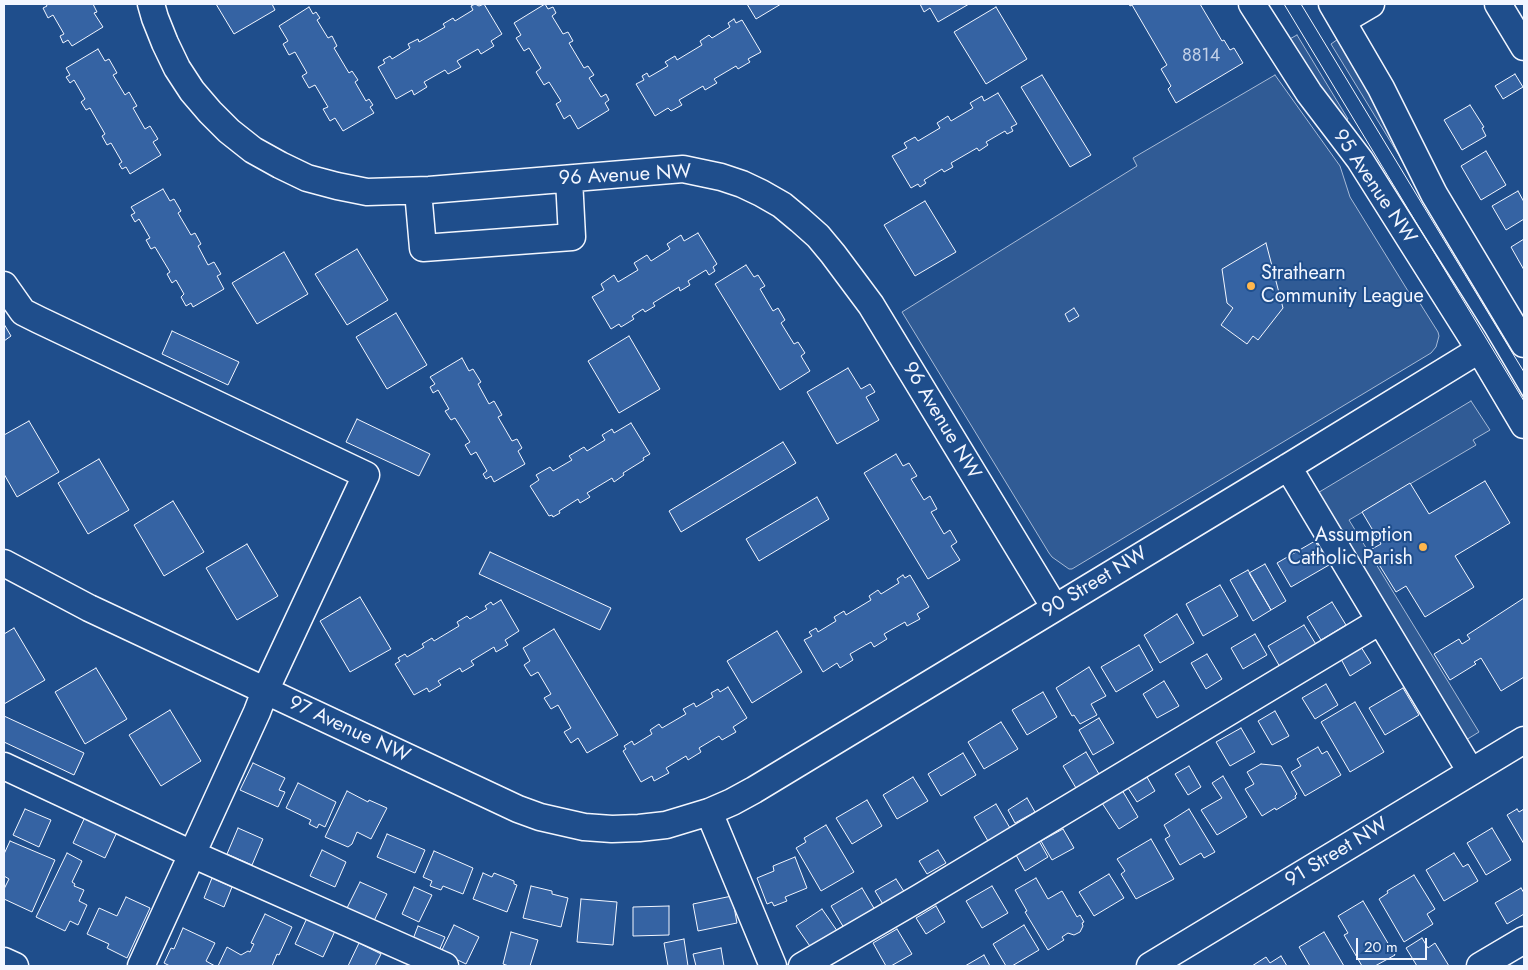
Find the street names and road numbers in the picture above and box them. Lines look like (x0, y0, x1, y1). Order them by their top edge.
street label: 95 Avenue NW (1327, 125, 1421, 249)
street label: 96 Avenue NW (558, 161, 692, 191)
street label: 96 Avenue NW (897, 358, 985, 484)
street label: 90 Street NW (1038, 542, 1152, 624)
street label: 97 Avenue NW (285, 691, 413, 769)
street label: 91 Street NW (1281, 813, 1393, 893)

